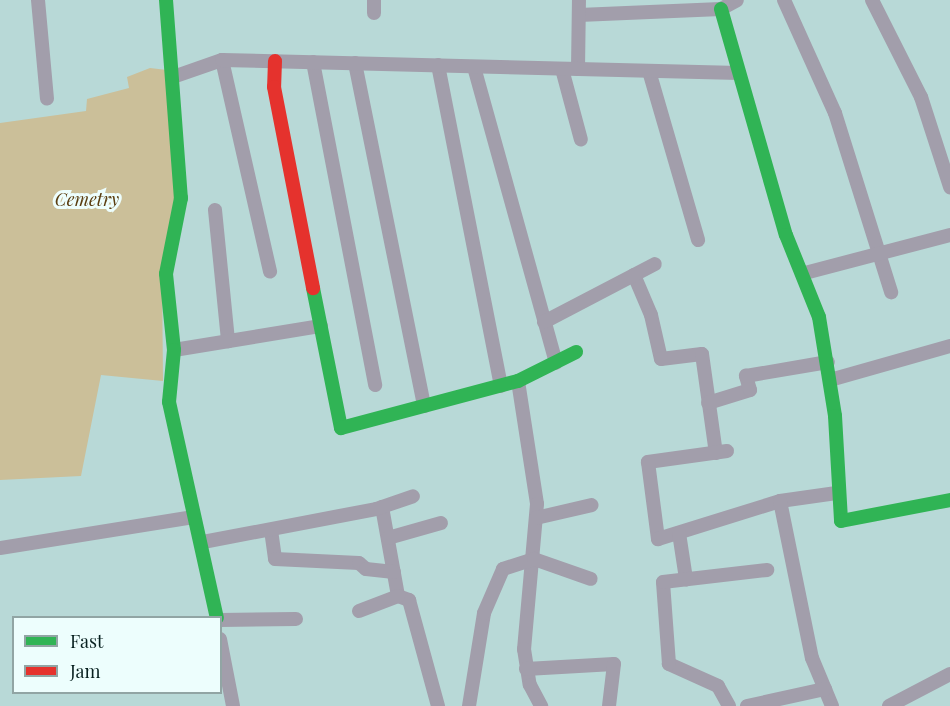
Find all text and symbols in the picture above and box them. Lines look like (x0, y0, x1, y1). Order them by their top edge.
park label: Cemetry (55, 188, 119, 210)
legend (12, 616, 222, 694)
text: Fast (70, 629, 103, 653)
text: Jam (70, 659, 100, 683)

